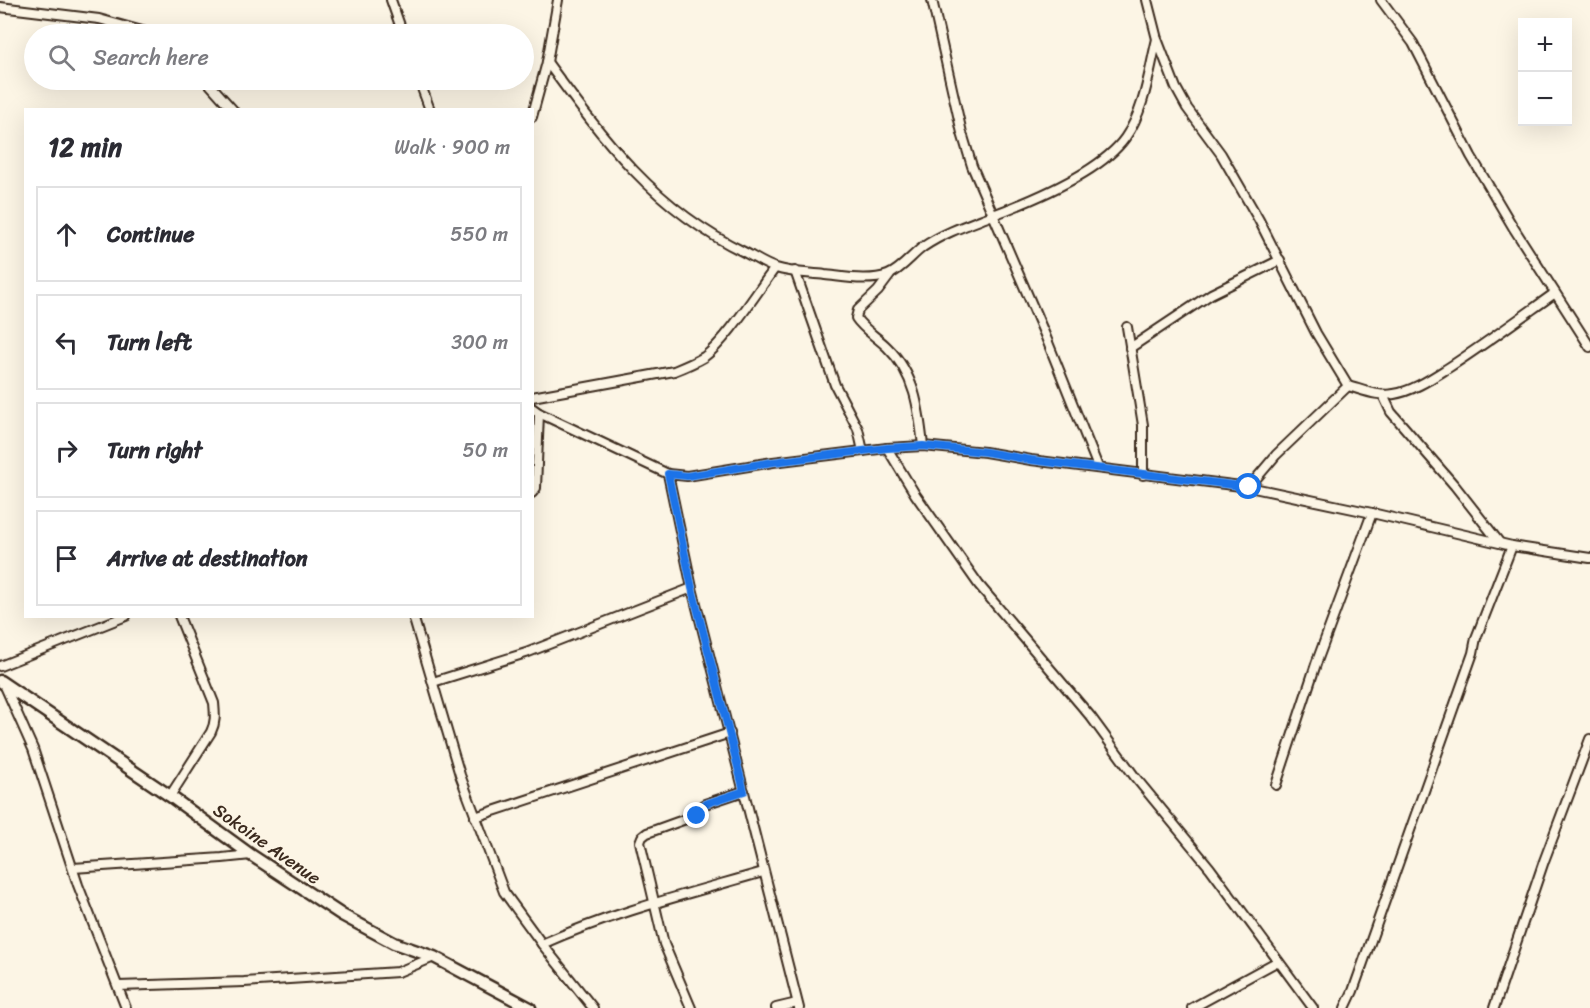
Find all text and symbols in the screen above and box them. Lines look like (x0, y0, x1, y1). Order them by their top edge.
map controls (1518, 18, 1572, 126)
button: + (1518, 18, 1572, 72)
search box (24, 24, 534, 90)
text: Search here (93, 38, 209, 77)
icon: search (45, 41, 78, 74)
button: − (1518, 72, 1572, 126)
text: 12 min (48, 124, 122, 170)
text: Walk · 900 m (394, 130, 510, 165)
text: Continue (107, 215, 195, 254)
text: 550 m (450, 217, 508, 252)
icon: ahead (50, 218, 83, 251)
text: Turn left (107, 323, 192, 362)
text: 300 m (451, 325, 508, 360)
icon: left (50, 326, 83, 359)
text: Turn right (107, 431, 202, 470)
text: 50 m (463, 433, 508, 468)
icon: right (50, 434, 83, 467)
route start (1235, 473, 1261, 499)
text: Arrive at destination (107, 539, 308, 578)
icon: arrive (50, 542, 83, 575)
street label: Sokoine Avenue (206, 795, 328, 893)
route end (683, 802, 709, 828)

